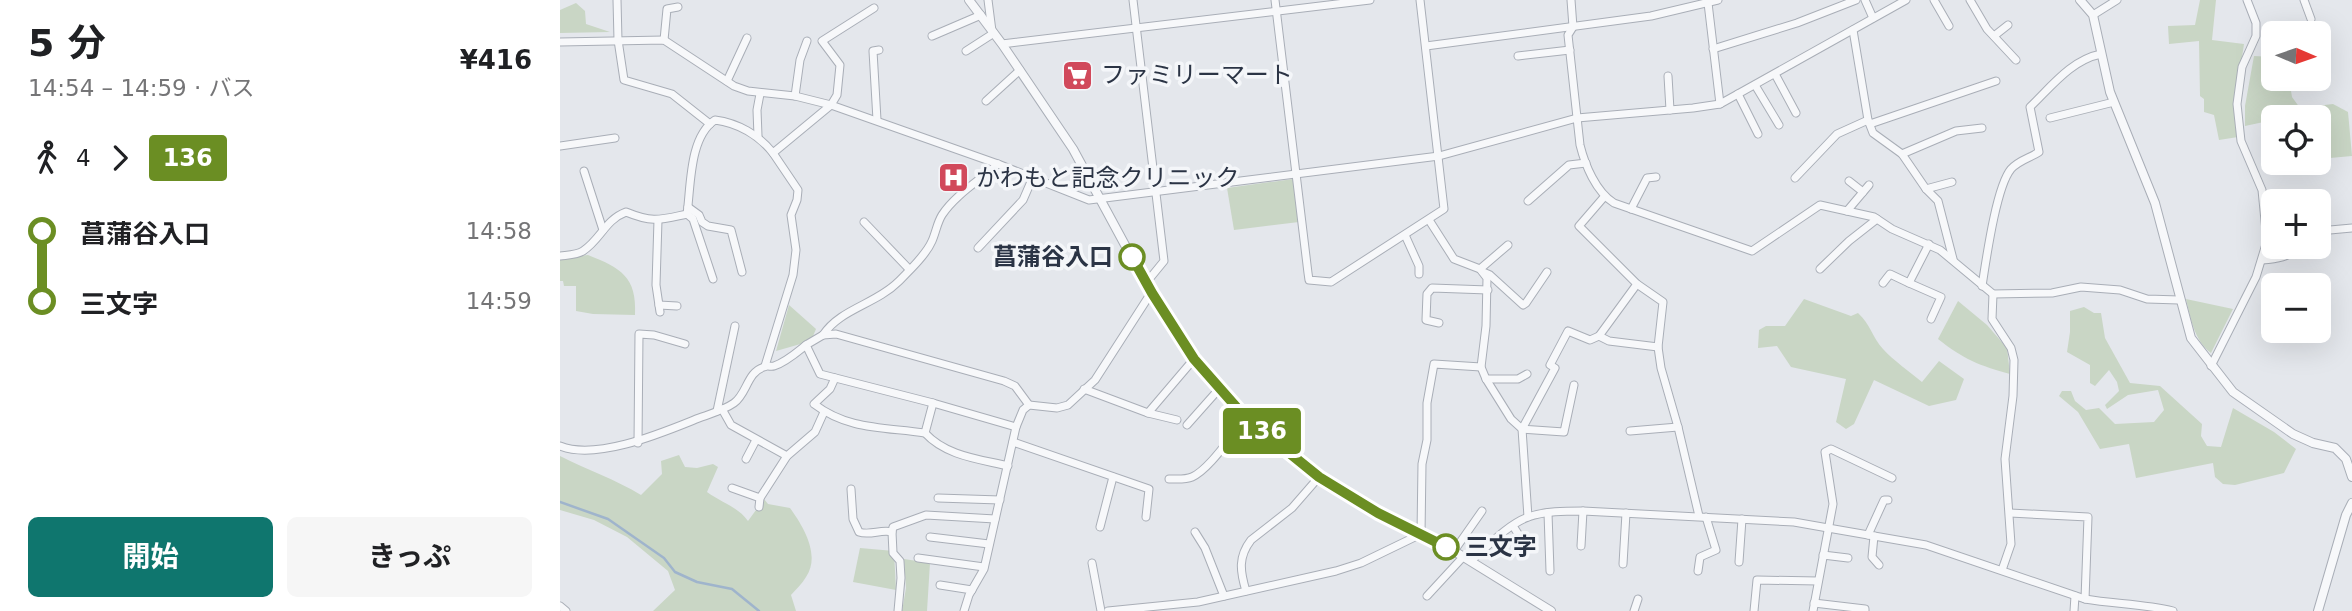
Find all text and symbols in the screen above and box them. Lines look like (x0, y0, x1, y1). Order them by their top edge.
text: 5 分 (28, 21, 106, 65)
north arrow (2261, 21, 2331, 91)
map controls (2261, 21, 2331, 343)
text: ¥416 (460, 45, 532, 75)
supermarket icon: ファミリーマート (1061, 58, 1095, 92)
place label: ファミリーマート (1101, 61, 1293, 89)
text: 14:54 – 14:59 · バス (28, 75, 255, 101)
button: locate (2261, 105, 2331, 175)
icon: walk (28, 139, 66, 177)
icon: forward (101, 139, 139, 177)
text: 136 (163, 144, 213, 172)
text: 4 (76, 145, 91, 171)
hospital icon: かわもと記念クリニック (936, 161, 970, 195)
place label: かわもと記念クリニック (976, 164, 1240, 192)
button: + (2261, 189, 2331, 259)
text: 14:58 (466, 218, 532, 244)
text: 菖蒲谷入口 (80, 219, 210, 249)
place label: 菖蒲谷入口 (993, 243, 1113, 271)
marker: 菖蒲谷入口 (1119, 244, 1145, 270)
button: − (2261, 273, 2331, 343)
text: 14:59 (466, 288, 532, 314)
text: 三文字 (80, 289, 158, 319)
line badge: 136 (1222, 408, 1302, 454)
text: 136 (1237, 417, 1287, 445)
button: 開始 (28, 517, 273, 597)
button: きっぷ (287, 517, 532, 597)
place label: 三文字 (1465, 533, 1537, 561)
marker: 三文字 (1433, 534, 1459, 560)

